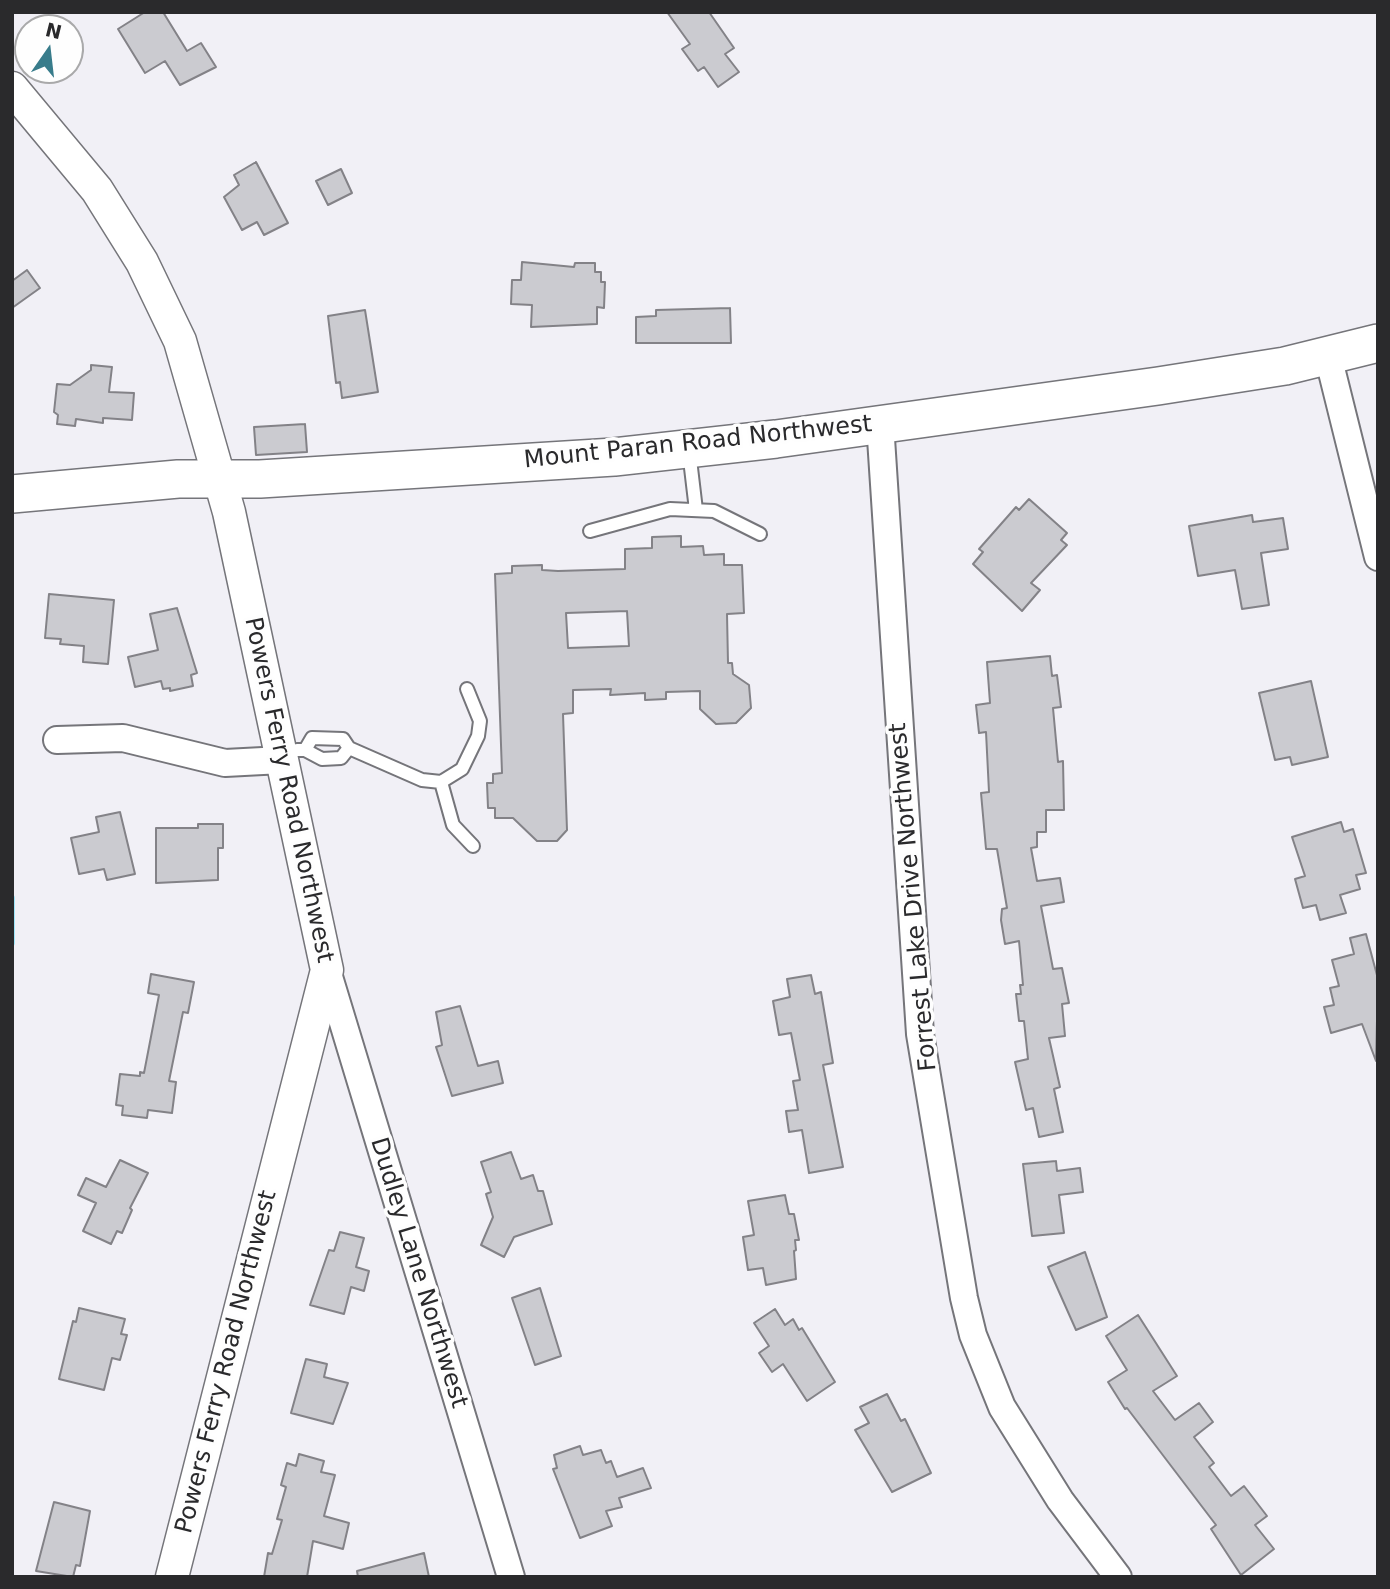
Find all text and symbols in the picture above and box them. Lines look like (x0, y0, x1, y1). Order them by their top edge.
north arrow (14, 14, 84, 84)
text: N (43, 18, 64, 43)
street label: Mount Paran Road Northwest (523, 410, 873, 476)
street label: Powers Ferry Road Northwest (237, 615, 339, 965)
street label: Forrest Lake Drive Northwest (884, 722, 944, 1072)
street label: Dudley Lane Northwest (363, 1134, 473, 1412)
street label: Powers Ferry Road Northwest (170, 1188, 284, 1536)

